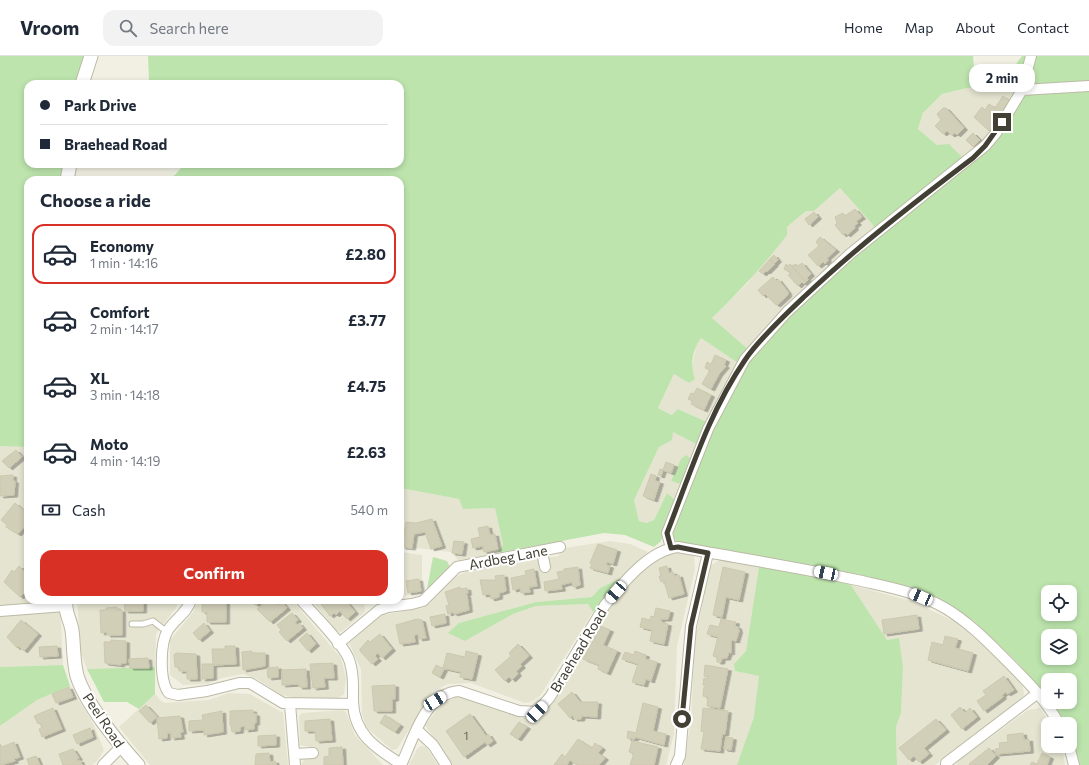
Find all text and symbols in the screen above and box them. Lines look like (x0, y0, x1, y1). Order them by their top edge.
search box (103, 10, 383, 46)
text: Vroom (20, 16, 79, 39)
icon: search (117, 17, 139, 39)
text: Search here (149, 19, 229, 37)
text: Home (844, 19, 883, 36)
text: Map (905, 19, 933, 36)
text: About (955, 19, 995, 36)
text: Contact (1017, 19, 1069, 36)
callout: 2 min (969, 64, 1035, 92)
text: 2 min (986, 70, 1018, 86)
text: Park Drive (64, 96, 136, 114)
route end (993, 113, 1011, 131)
text: Braehead Road (64, 135, 167, 153)
text: Choose a ride (40, 189, 151, 211)
icon: car (42, 236, 78, 272)
text: Economy (90, 237, 154, 255)
text: £2.80 (345, 245, 386, 263)
text: 1 min · 14:16 (90, 255, 158, 271)
icon: car (42, 302, 78, 338)
text: Comfort (90, 303, 150, 321)
text: £3.77 (348, 311, 386, 329)
text: 2 min · 14:17 (90, 321, 159, 337)
icon: car (42, 368, 78, 404)
text: XL (90, 369, 109, 387)
text: £4.75 (347, 377, 386, 395)
text: 3 min · 14:18 (90, 387, 160, 403)
icon: car (42, 434, 78, 470)
text: Moto (90, 435, 129, 453)
text: £2.63 (347, 443, 386, 461)
text: 4 min · 14:19 (90, 453, 160, 469)
icon: cash (40, 499, 62, 521)
text: Cash (72, 501, 106, 519)
text: 540 m (350, 502, 388, 518)
street label: Ardbeg Lane (467, 541, 549, 573)
button: Confirm (40, 550, 388, 596)
car (813, 565, 839, 581)
car (604, 579, 628, 605)
map controls (1041, 585, 1077, 753)
button: locate (1041, 585, 1077, 621)
car (908, 587, 934, 607)
street label: Braehead Road (546, 605, 610, 695)
button: layers (1041, 629, 1077, 665)
button: + (1041, 673, 1077, 709)
street label: Peel Road (80, 689, 128, 751)
car (422, 690, 448, 712)
car (524, 699, 550, 725)
route start (673, 710, 691, 728)
button: − (1041, 717, 1077, 753)
house number: 1 (463, 728, 469, 742)

